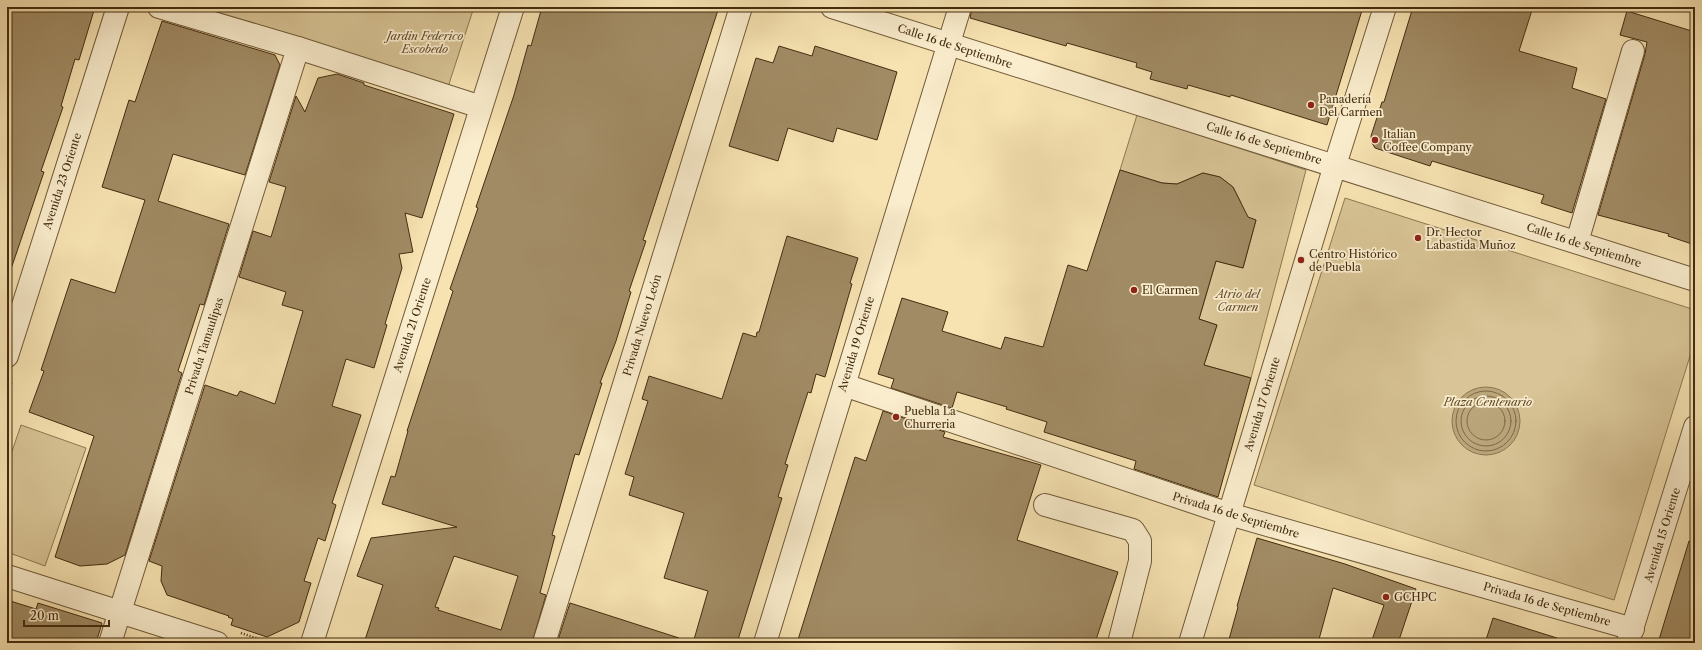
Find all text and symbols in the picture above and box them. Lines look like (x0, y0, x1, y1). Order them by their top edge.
street label: Calle 16 de Septiembre (896, 21, 1014, 71)
park label: Jardin Federico Escobedo (384, 29, 463, 56)
place label: Panadería Del Carmen (1319, 92, 1383, 119)
marker: Panadería Del Carmen (1306, 100, 1316, 110)
street label: Calle 16 de Septiembre (1205, 119, 1323, 167)
place label: Italian Coffee Company (1383, 127, 1473, 154)
street label: Avenida 23 Oriente (40, 131, 84, 232)
marker: Italian Coffee Company (1370, 135, 1380, 145)
street label: Calle 16 de Septiembre (1525, 220, 1643, 270)
place label: Dr. Hector Labastida Muñoz (1426, 225, 1516, 252)
marker: Dr. Hector Labastida Muñoz (1413, 233, 1423, 243)
place label: Centro Histórico de Puebla (1309, 247, 1397, 274)
marker: Centro Histórico de Puebla (1296, 255, 1306, 265)
street label: Privada Nuevo León (620, 272, 664, 378)
street label: Avenida 21 Oriente (390, 276, 434, 375)
place label: El Carmen (1142, 283, 1198, 297)
marker: El Carmen (1129, 285, 1139, 295)
park label: Atrio del Carmen (1214, 287, 1261, 314)
street label: Privada Tamaulipas (182, 295, 226, 396)
street label: Avenida 19 Oriente (835, 295, 877, 394)
street label: Avenida 17 Oriente (1241, 355, 1283, 454)
park label: Plaza Centenario (1443, 395, 1532, 409)
place label: Puebla La Churreria (904, 404, 956, 431)
marker: Puebla La Churreria (891, 412, 901, 422)
street label: Avenida 15 Oriente (1641, 486, 1683, 585)
street label: Privada 16 de Septiembre (1171, 489, 1301, 541)
street label: Privada 16 de Septiembre (1482, 579, 1612, 629)
place label: GCHPC (1394, 590, 1437, 604)
marker: GCHPC (1381, 592, 1391, 602)
scale bar (24, 602, 109, 628)
text: 20 m (30, 608, 59, 623)

